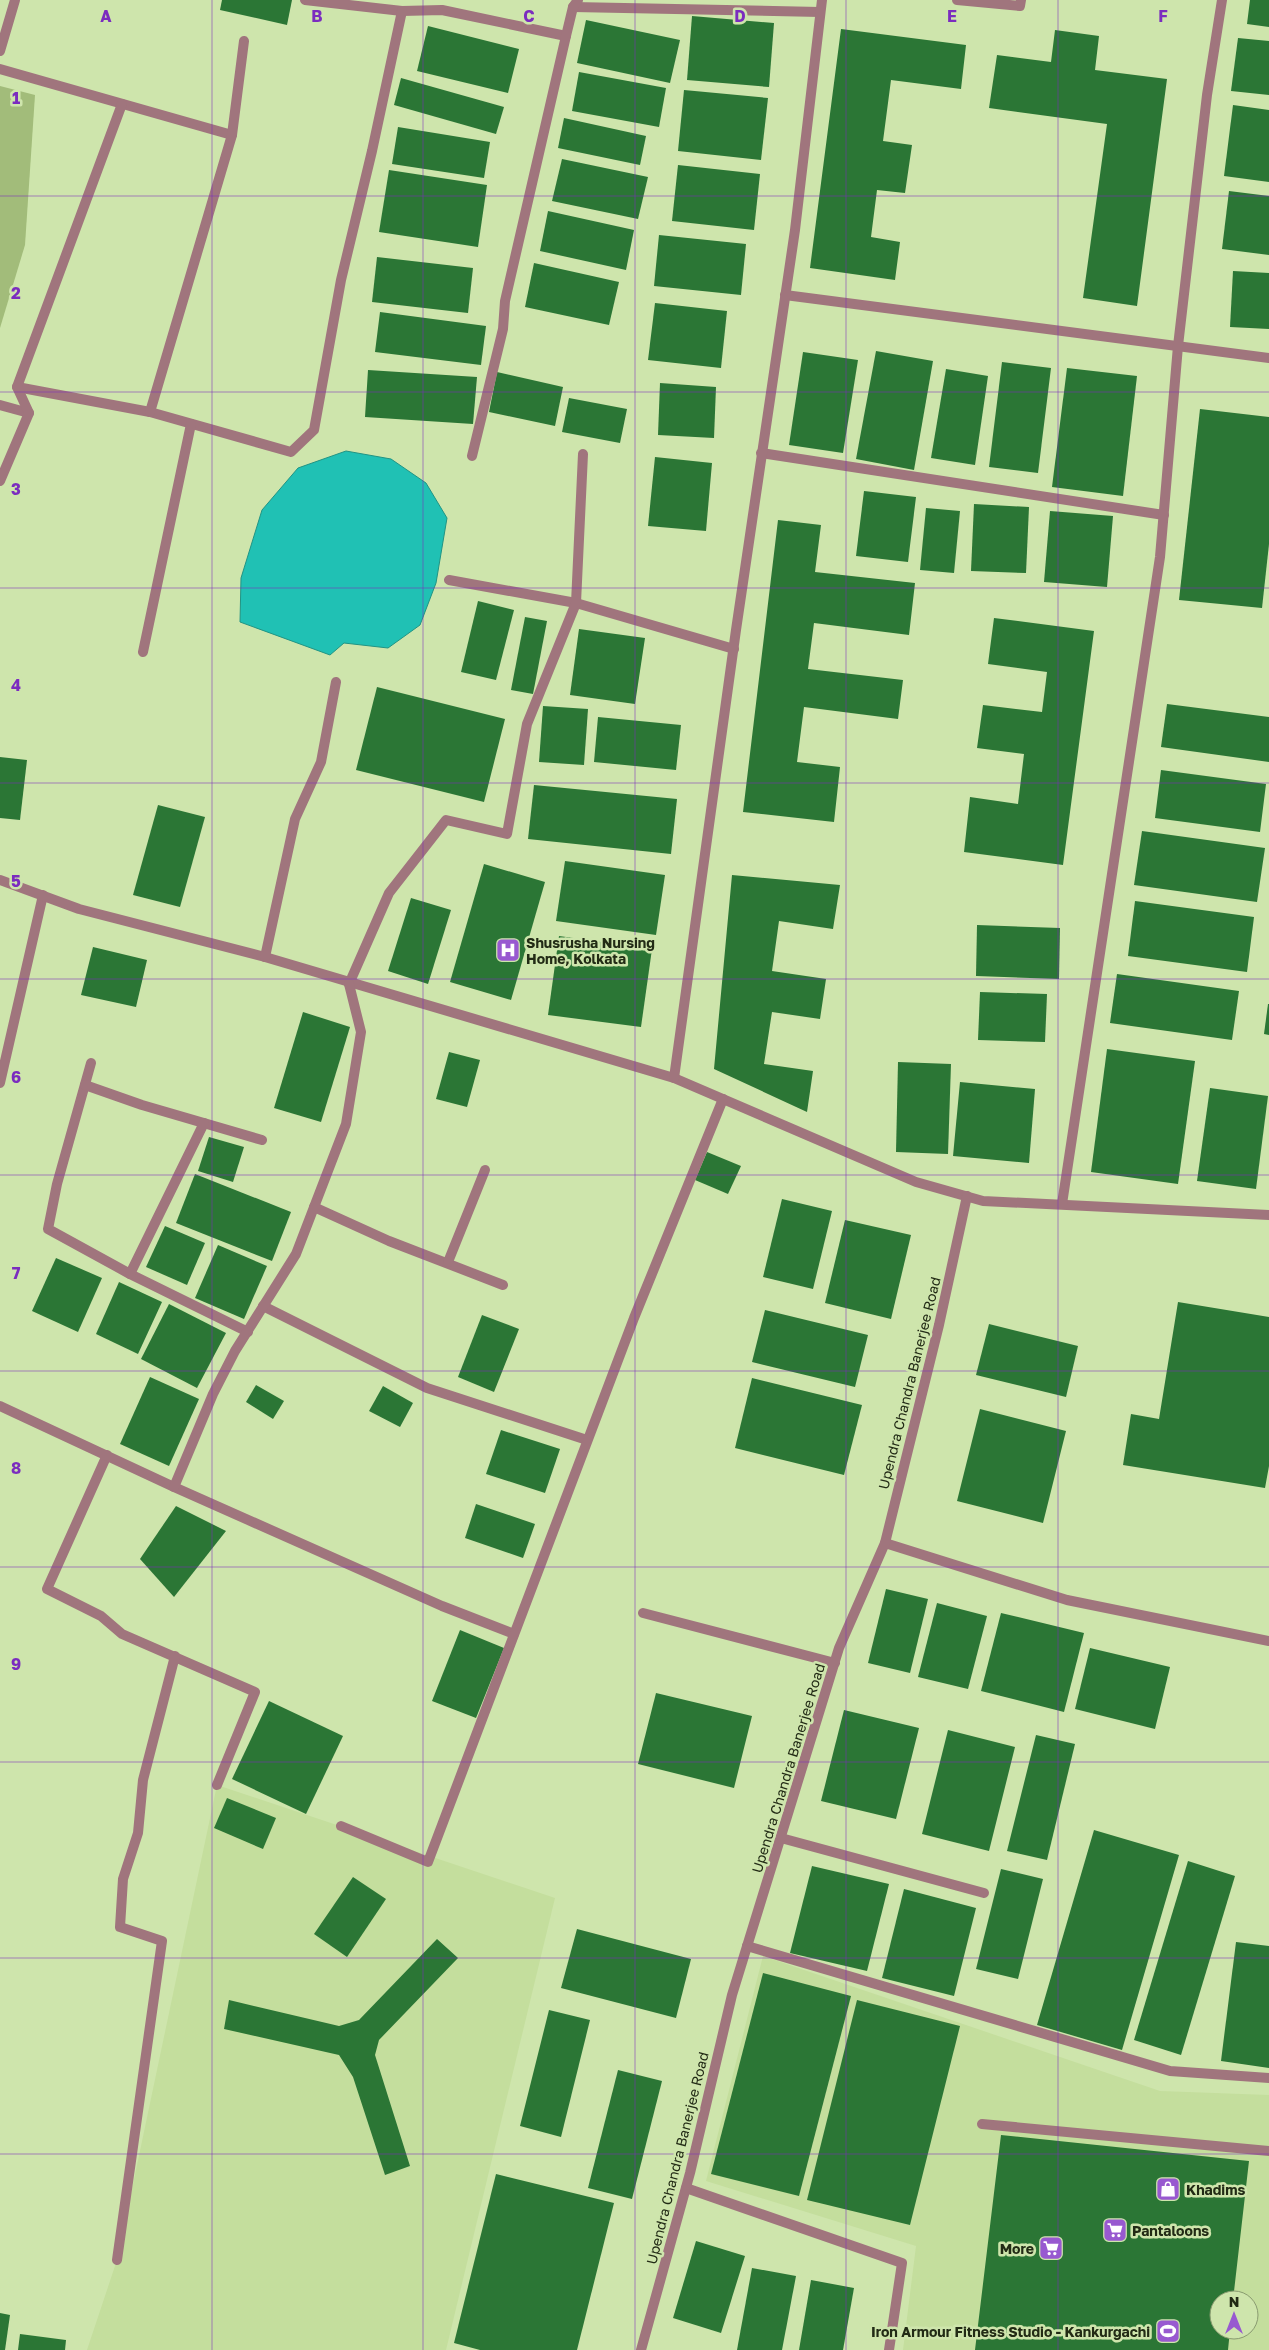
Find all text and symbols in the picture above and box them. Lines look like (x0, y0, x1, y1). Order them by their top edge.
text: A (100, 6, 112, 26)
text: B (311, 6, 323, 26)
text: C (523, 6, 535, 26)
text: D (734, 6, 746, 26)
text: E (947, 6, 957, 26)
text: F (1158, 6, 1168, 26)
text: 1 (12, 88, 20, 108)
text: 2 (11, 283, 21, 303)
text: 3 (11, 479, 21, 499)
text: 4 (11, 675, 21, 695)
text: 5 (11, 871, 21, 891)
place label: Shusrusha Nursing Home, Kolkata (526, 934, 655, 967)
hospital icon: Shusrusha Nursing Home, Kolkata (495, 937, 521, 963)
text: 6 (11, 1067, 21, 1087)
text: 7 (12, 1263, 21, 1283)
street label: Upendra Chandra Banerjee Road (874, 1275, 944, 1491)
text: 8 (11, 1458, 21, 1478)
text: 9 (11, 1654, 21, 1674)
street label: Upendra Chandra Banerjee Road (748, 1661, 828, 1875)
street label: Upendra Chandra Banerjee Road (642, 2050, 712, 2266)
shop icon: Khadims (1155, 2176, 1181, 2202)
place label: Khadims (1186, 2181, 1245, 2198)
supermarket icon: Pantaloons (1102, 2217, 1128, 2243)
place label: Pantaloons (1132, 2222, 1209, 2239)
supermarket icon: More (1038, 2235, 1064, 2261)
place label: More (1000, 2240, 1034, 2257)
north arrow (1209, 2290, 1259, 2340)
text: N (1229, 2293, 1239, 2310)
sports icon: Iron Armour Fitness Studio - Kankurgachi (1155, 2318, 1181, 2344)
place label: Iron Armour Fitness Studio - Kankurgachi (871, 2323, 1150, 2340)

